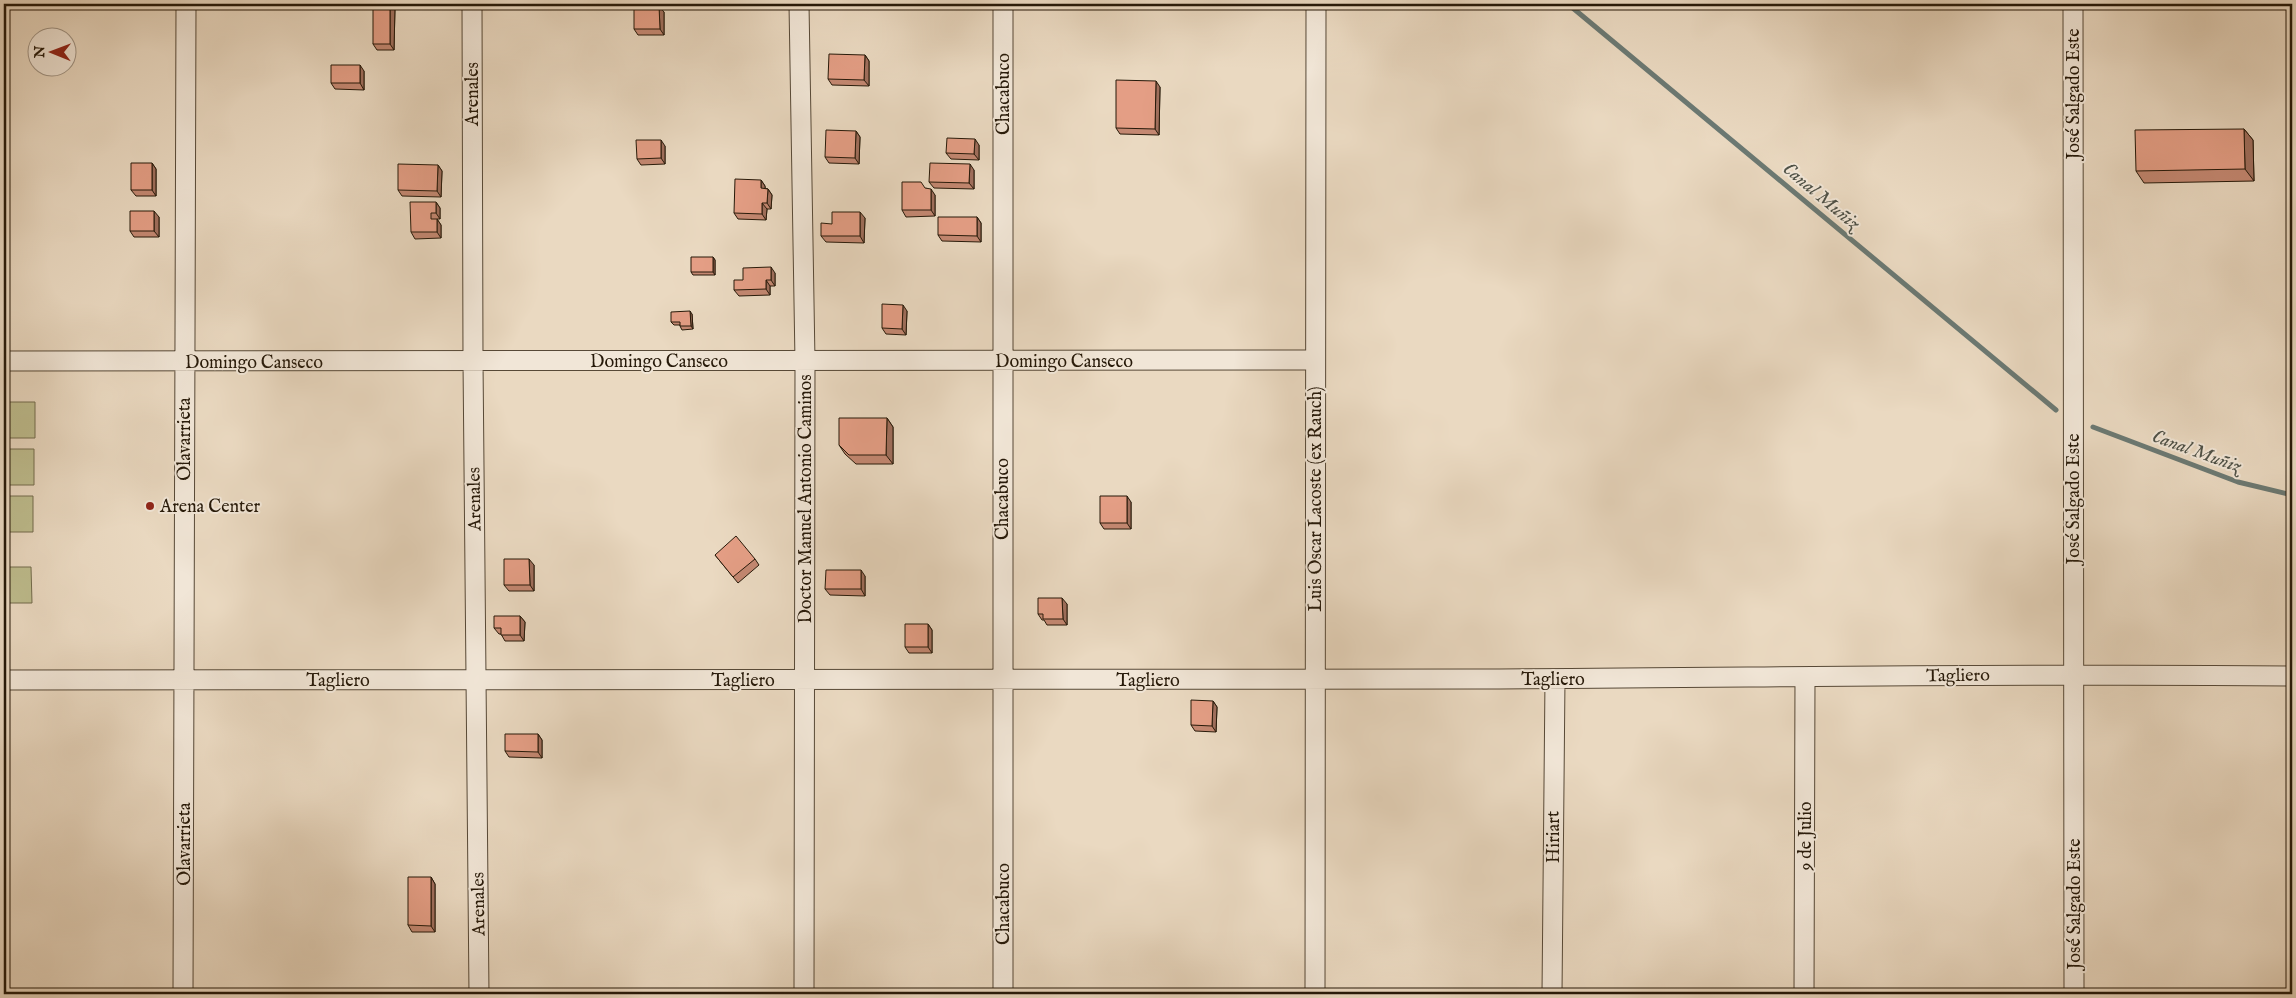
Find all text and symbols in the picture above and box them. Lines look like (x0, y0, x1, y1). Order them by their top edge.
north arrow (28, 28, 78, 78)
street label: José Salgado Este (2063, 28, 2086, 162)
text: N (31, 46, 49, 59)
street label: Chacabuco (993, 53, 1016, 135)
street label: Arenales (462, 62, 485, 127)
water label: Canal Muñiz (1777, 157, 1865, 237)
street label: Domingo Canseco (590, 351, 728, 374)
street label: Domingo Canseco (995, 351, 1133, 374)
street label: Domingo Canseco (185, 352, 323, 375)
street label: Doctor Manuel Antonio Caminos (795, 374, 818, 624)
street label: Luis Oscar Lacoste (ex Rauch) (1305, 386, 1328, 612)
street label: Olavarrieta (174, 397, 197, 481)
water label: Canal Muñiz (2149, 425, 2246, 480)
street label: José Salgado Este (2063, 433, 2086, 567)
street label: Chacabuco (992, 458, 1015, 540)
street label: Arenales (463, 467, 488, 532)
place label: Arena Center (159, 496, 260, 519)
marker: Arena Center (144, 500, 156, 512)
street label: Tagliero (1926, 664, 1990, 689)
street label: Tagliero (1521, 669, 1585, 692)
street label: Tagliero (306, 670, 370, 693)
street label: Tagliero (711, 670, 775, 693)
street label: Tagliero (1116, 670, 1180, 693)
street label: 9 de Julio (1795, 801, 1818, 872)
street label: Olavarrieta (174, 802, 197, 886)
street label: Hiriart (1543, 811, 1566, 863)
street label: José Salgado Este (2064, 838, 2087, 972)
street label: Chacabuco (993, 863, 1016, 945)
street label: Arenales (467, 872, 492, 937)

